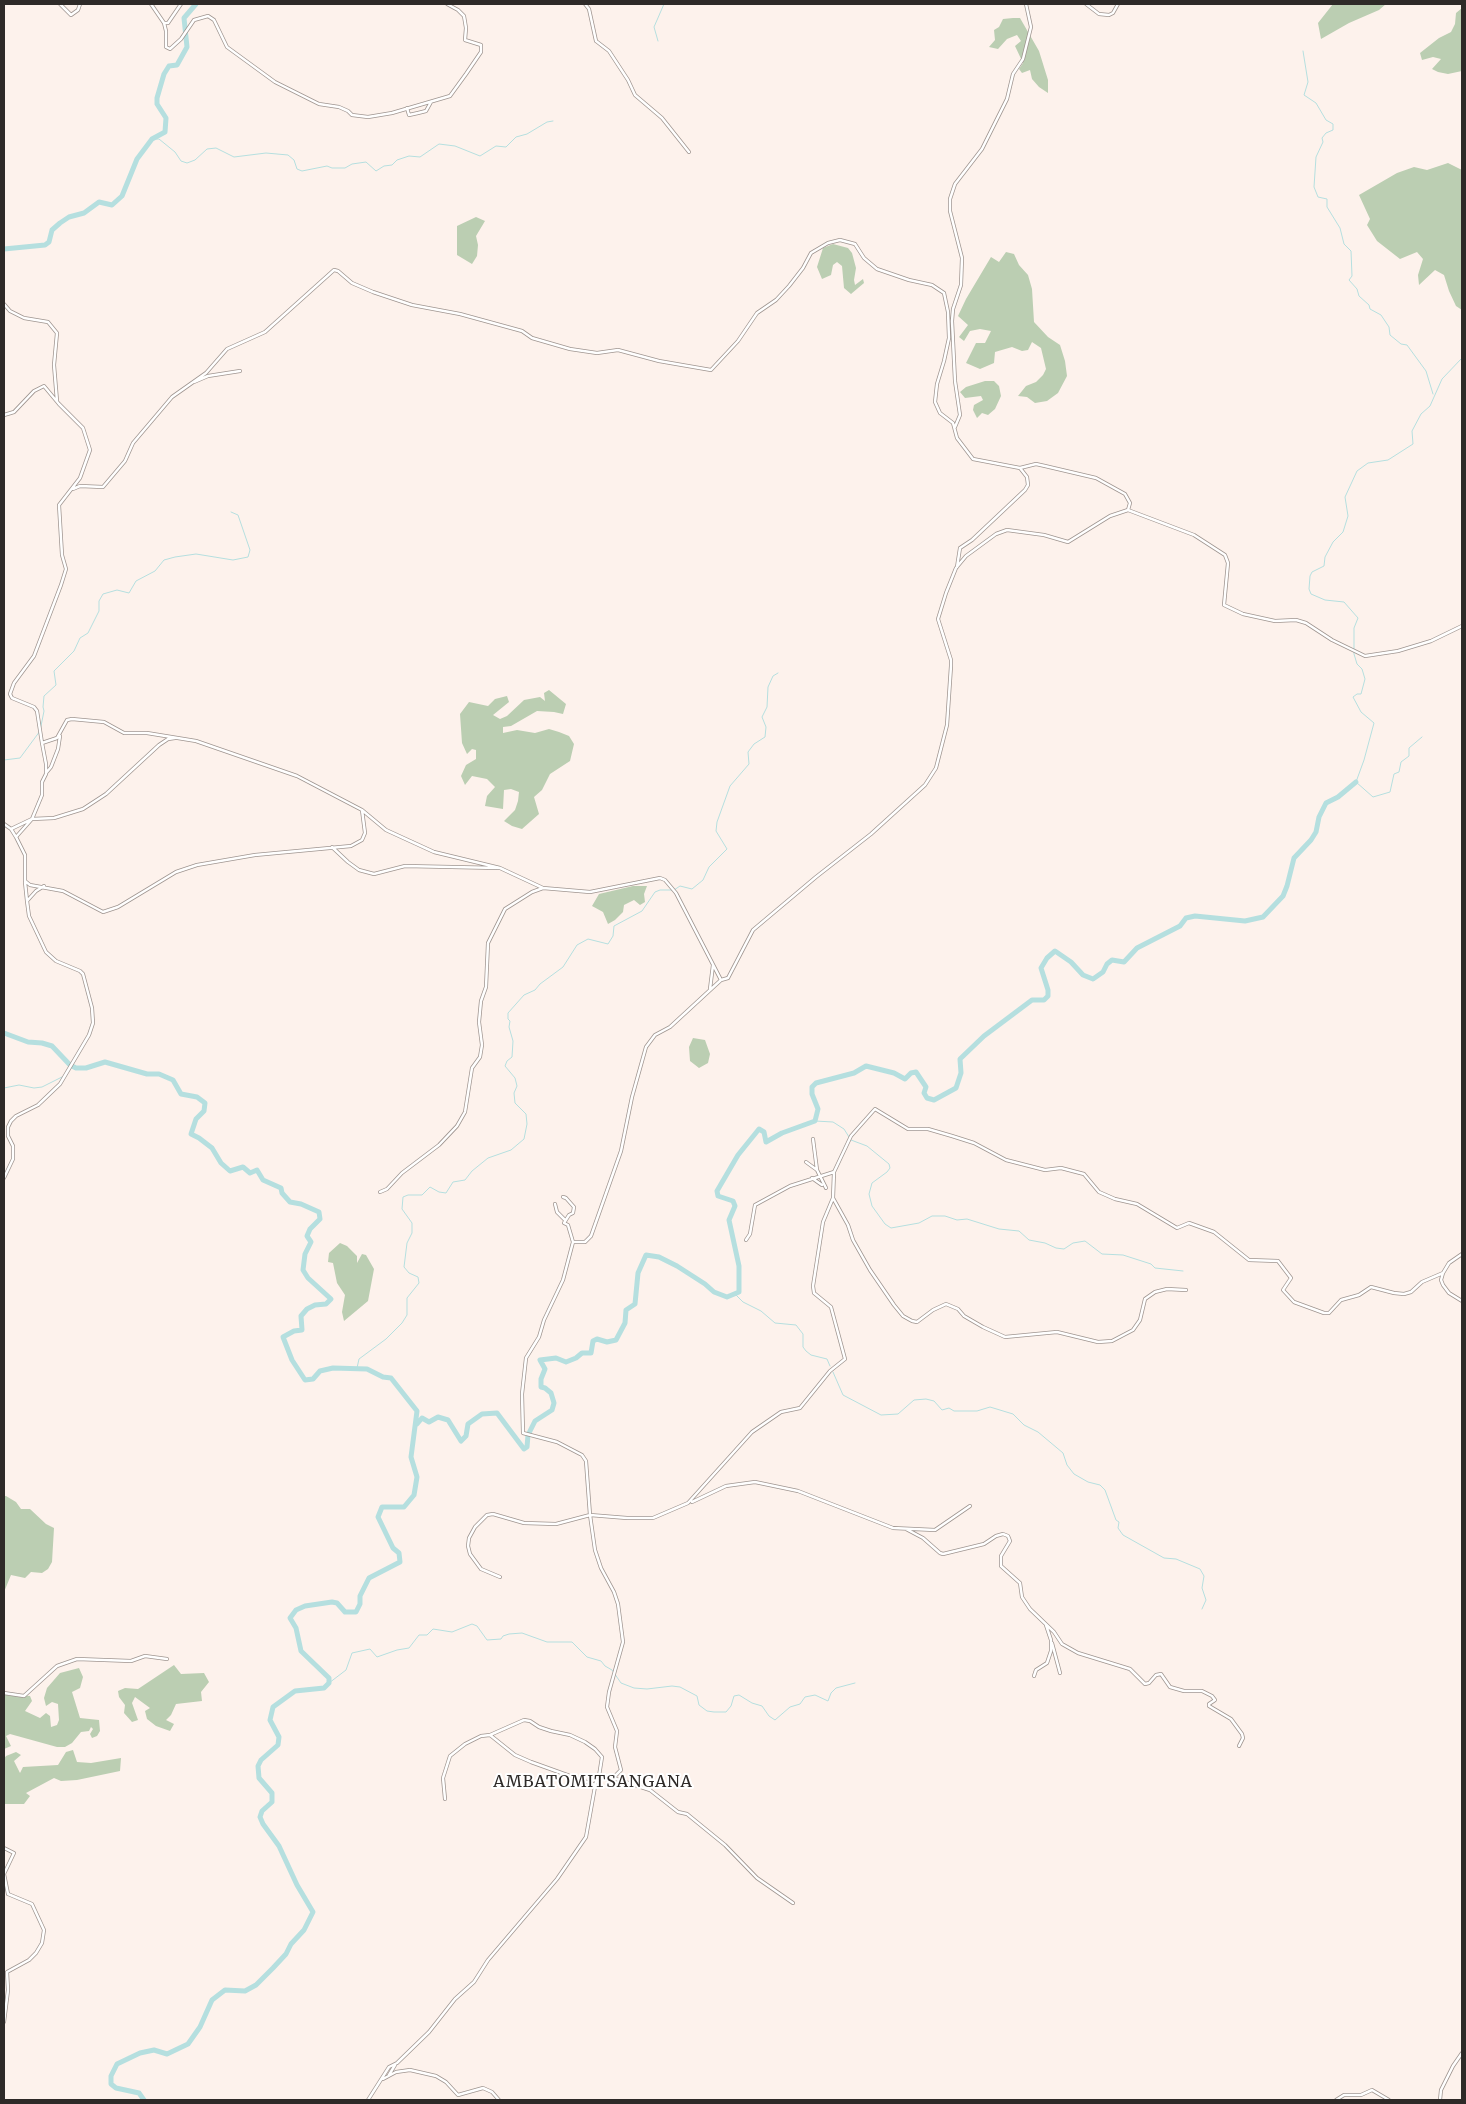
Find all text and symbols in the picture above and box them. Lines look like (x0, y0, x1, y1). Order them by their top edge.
district label: AMBATOMITSANGANA (491, 1772, 695, 1792)

